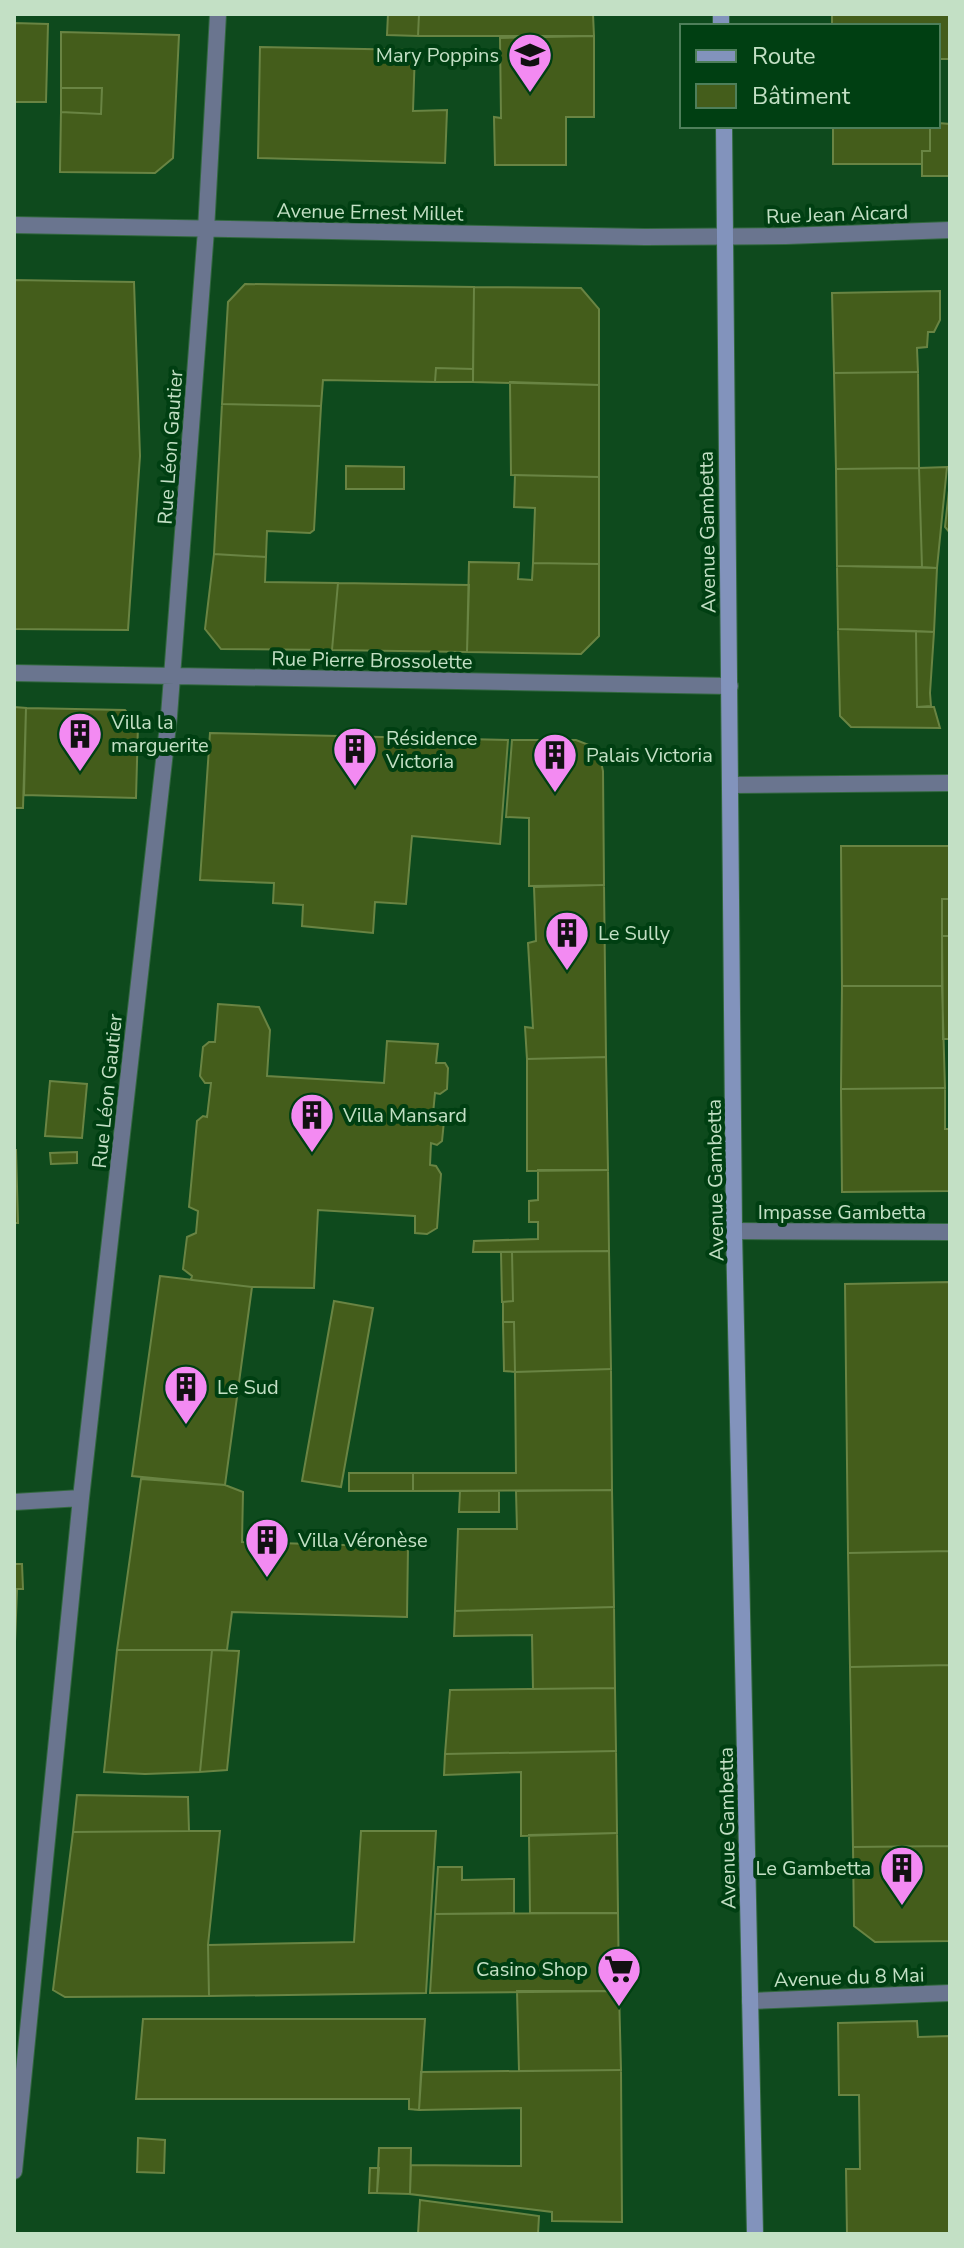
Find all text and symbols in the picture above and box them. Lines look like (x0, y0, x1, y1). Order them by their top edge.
legend (680, 24, 940, 128)
school or university icon: Mary Poppins (506, 31, 554, 94)
text: Route (752, 40, 816, 72)
place label: Mary Poppins (376, 42, 499, 69)
text: Bâtiment (752, 80, 851, 112)
street label: Avenue Ernest Millet (276, 197, 465, 228)
street label: Rue Jean Aicard (765, 199, 909, 230)
street label: Rue Léon Gautier (152, 369, 189, 525)
street label: Avenue Gambetta (693, 451, 722, 613)
street label: Rue Pierre Brossolette (271, 645, 473, 676)
place label: Villa la marguerite (110, 709, 209, 759)
building icon: Villa la marguerite (56, 710, 104, 773)
building icon: Résidence Victoria (331, 725, 379, 788)
place label: Résidence Victoria (385, 725, 477, 775)
building icon: Palais Victoria (531, 731, 579, 794)
place label: Palais Victoria (586, 742, 713, 769)
building icon: Le Sully (543, 909, 591, 972)
place label: Le Sully (598, 920, 671, 947)
street label: Rue Léon Gautier (86, 1012, 129, 1170)
building icon: Villa Mansard (288, 1091, 336, 1154)
street label: Avenue Gambetta (701, 1099, 730, 1261)
place label: Villa Mansard (342, 1102, 467, 1129)
street label: Impasse Gambetta (758, 1199, 926, 1226)
building icon: Le Sud (162, 1363, 210, 1426)
place label: Le Sud (217, 1374, 279, 1401)
building icon: Villa Véronèse (243, 1516, 291, 1579)
place label: Villa Véronèse (297, 1527, 428, 1554)
street label: Avenue Gambetta (713, 1747, 742, 1909)
building icon: Le Gambetta (878, 1844, 926, 1907)
place label: Le Gambetta (756, 1855, 871, 1882)
supermarket icon: Casino Shop (595, 1945, 643, 2008)
place label: Casino Shop (476, 1956, 588, 1983)
street label: Avenue du 8 Mai (773, 1961, 925, 1994)

